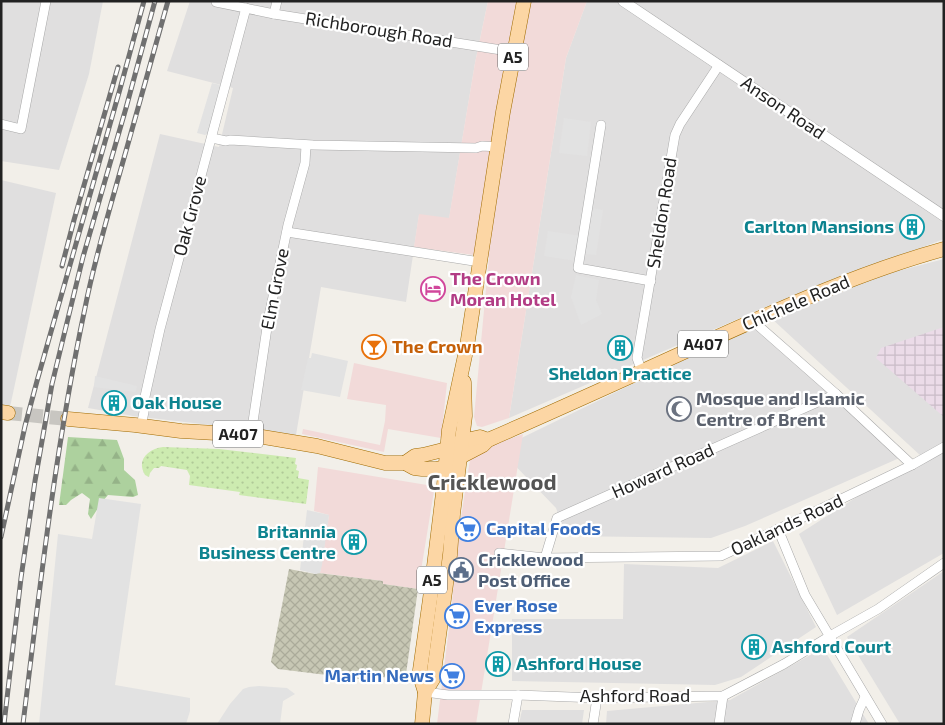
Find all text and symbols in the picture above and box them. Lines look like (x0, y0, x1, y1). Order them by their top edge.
street label: Richborough Road (304, 7, 454, 52)
road number: A5 (498, 44, 528, 70)
street label: Anson Road (737, 71, 830, 143)
street label: Sheldon Road (641, 156, 681, 270)
street label: Oak Grove (168, 173, 210, 258)
building icon: Carlton Mansions (899, 214, 925, 240)
place label: Carlton Mansions (744, 215, 894, 237)
street label: Elm Grove (255, 246, 293, 332)
place label: The Crown Moran Hotel (450, 267, 556, 310)
street label: Chichele Road (739, 270, 853, 335)
hotel icon: The Crown Moran Hotel (420, 276, 446, 302)
road number: A407 (678, 330, 728, 358)
bar icon: The Crown (361, 334, 387, 360)
place label: The Crown (392, 335, 482, 357)
building icon: Sheldon Practice (607, 335, 633, 361)
place label: Sheldon Practice (548, 362, 692, 384)
place label: Mosque and Islamic Centre of Brent (696, 387, 865, 430)
building icon: Oak House (101, 390, 127, 416)
place label: Oak House (132, 391, 222, 413)
mosque icon: Mosque and Islamic Centre of Brent (666, 396, 692, 422)
road number: A407 (213, 420, 263, 448)
street label: Howard Road (608, 438, 717, 502)
district label: Cricklewood (427, 468, 557, 494)
street label: Oaklands Road (727, 488, 846, 560)
supermarket icon: Capital Foods (455, 516, 481, 542)
place label: Capital Foods (486, 517, 601, 539)
place label: Britannia Business Centre (199, 520, 336, 563)
building icon: Britannia Business Centre (341, 529, 367, 555)
place label: Cricklewood Post Office (478, 548, 584, 591)
public building icon: Cricklewood Post Office (448, 557, 474, 583)
road number: A5 (417, 566, 447, 594)
place label: Ever Rose Express (474, 594, 558, 637)
supermarket icon: Ever Rose Express (444, 603, 470, 629)
building icon: Ashford Court (741, 634, 767, 660)
place label: Ashford Court (772, 635, 892, 657)
building icon: Ashford House (485, 651, 511, 677)
place label: Ashford House (516, 652, 642, 674)
supermarket icon: Martin News (439, 663, 465, 689)
place label: Martin News (325, 664, 434, 686)
street label: Ashford Road (580, 684, 690, 706)

